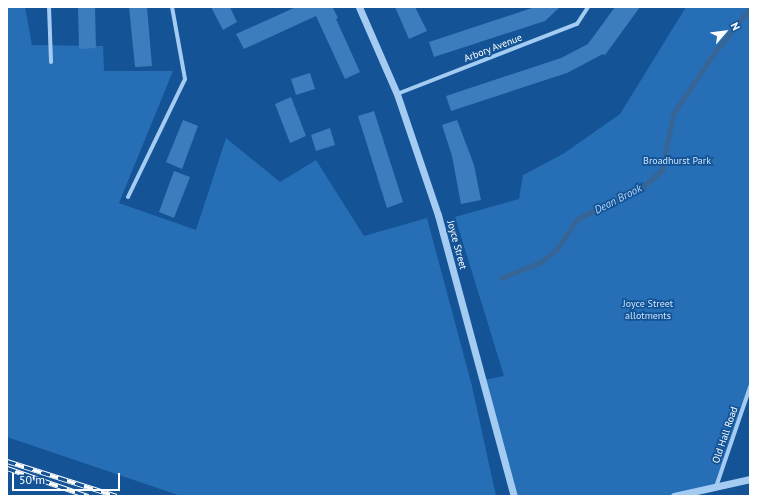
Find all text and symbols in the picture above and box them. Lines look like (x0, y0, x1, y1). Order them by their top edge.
north arrow (705, 12, 745, 52)
text: N (728, 20, 743, 33)
street label: Arbory Avenue (462, 31, 524, 65)
park label: Broadhurst Park (643, 155, 711, 167)
water label: Dean Brook (592, 181, 644, 217)
street label: Joyce Street (445, 219, 469, 271)
park label: Joyce Street allotments (623, 297, 673, 320)
street label: Old Hall Road (710, 405, 740, 465)
scale bar (14, 465, 122, 491)
text: 50 m (19, 472, 45, 487)

